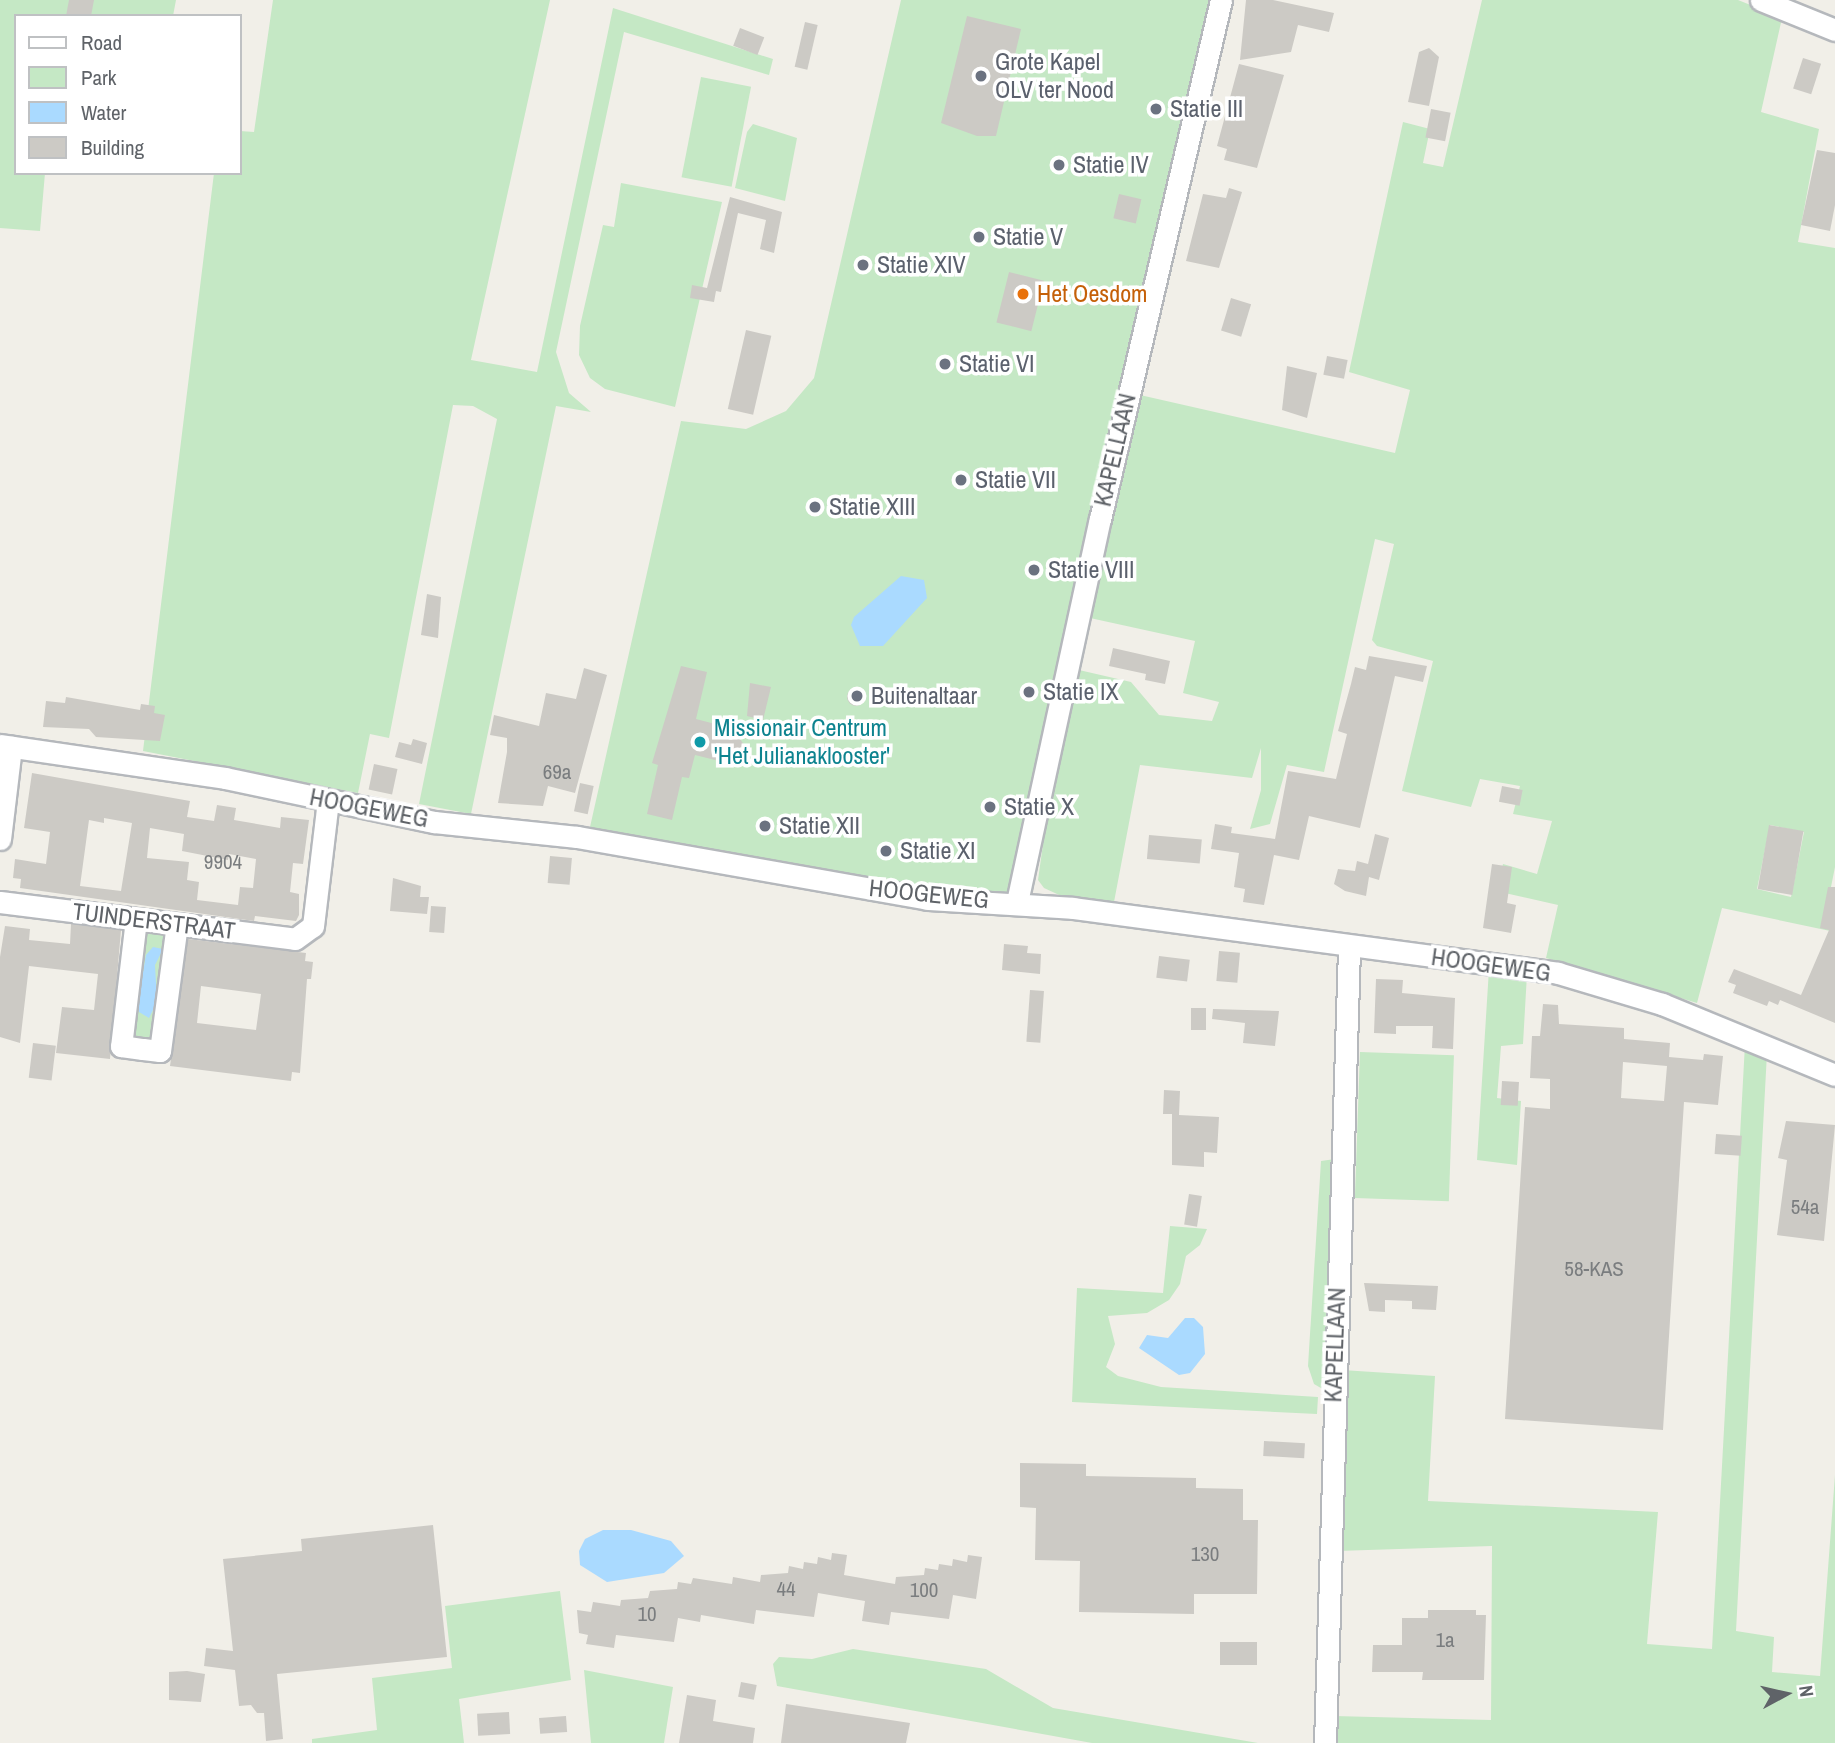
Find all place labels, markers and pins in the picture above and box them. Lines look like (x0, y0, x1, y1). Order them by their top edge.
place label: Grote Kapel OLV ter Nood (995, 48, 1114, 104)
marker: Grote Kapel OLV ter Nood (973, 68, 989, 84)
place label: Statie III (1170, 95, 1243, 123)
marker: Statie III (1148, 101, 1164, 117)
place label: Statie IV (1073, 151, 1149, 179)
marker: Statie IV (1051, 157, 1067, 173)
place label: Statie V (993, 223, 1063, 251)
marker: Statie V (971, 229, 987, 245)
place label: Statie XIV (877, 251, 966, 279)
marker: Statie XIV (855, 257, 871, 273)
place label: Het Oesdom (1037, 280, 1147, 308)
marker: Het Oesdom (1015, 286, 1031, 302)
place label: Statie VI (959, 350, 1035, 378)
marker: Statie VI (937, 356, 953, 372)
place label: Statie VII (975, 466, 1056, 494)
marker: Statie VII (953, 472, 969, 488)
place label: Statie XIII (829, 493, 915, 521)
marker: Statie XIII (807, 499, 823, 515)
place label: Statie VIII (1048, 556, 1134, 584)
marker: Statie VIII (1026, 562, 1042, 578)
place label: Statie IX (1043, 678, 1119, 706)
place label: Buitenaltaar (871, 682, 977, 710)
marker: Statie IX (1021, 684, 1037, 700)
marker: Buitenaltaar (849, 688, 865, 704)
place label: Missionair Centrum 'Het Julianaklooster' (714, 714, 890, 770)
marker: Missionair Centrum 'Het Julianaklooster' (692, 734, 708, 750)
place label: Statie X (1004, 793, 1074, 821)
marker: Statie X (982, 799, 998, 815)
place label: Statie XII (779, 812, 860, 840)
marker: Statie XII (757, 818, 773, 834)
place label: Statie XI (900, 837, 976, 865)
marker: Statie XI (878, 843, 894, 859)

